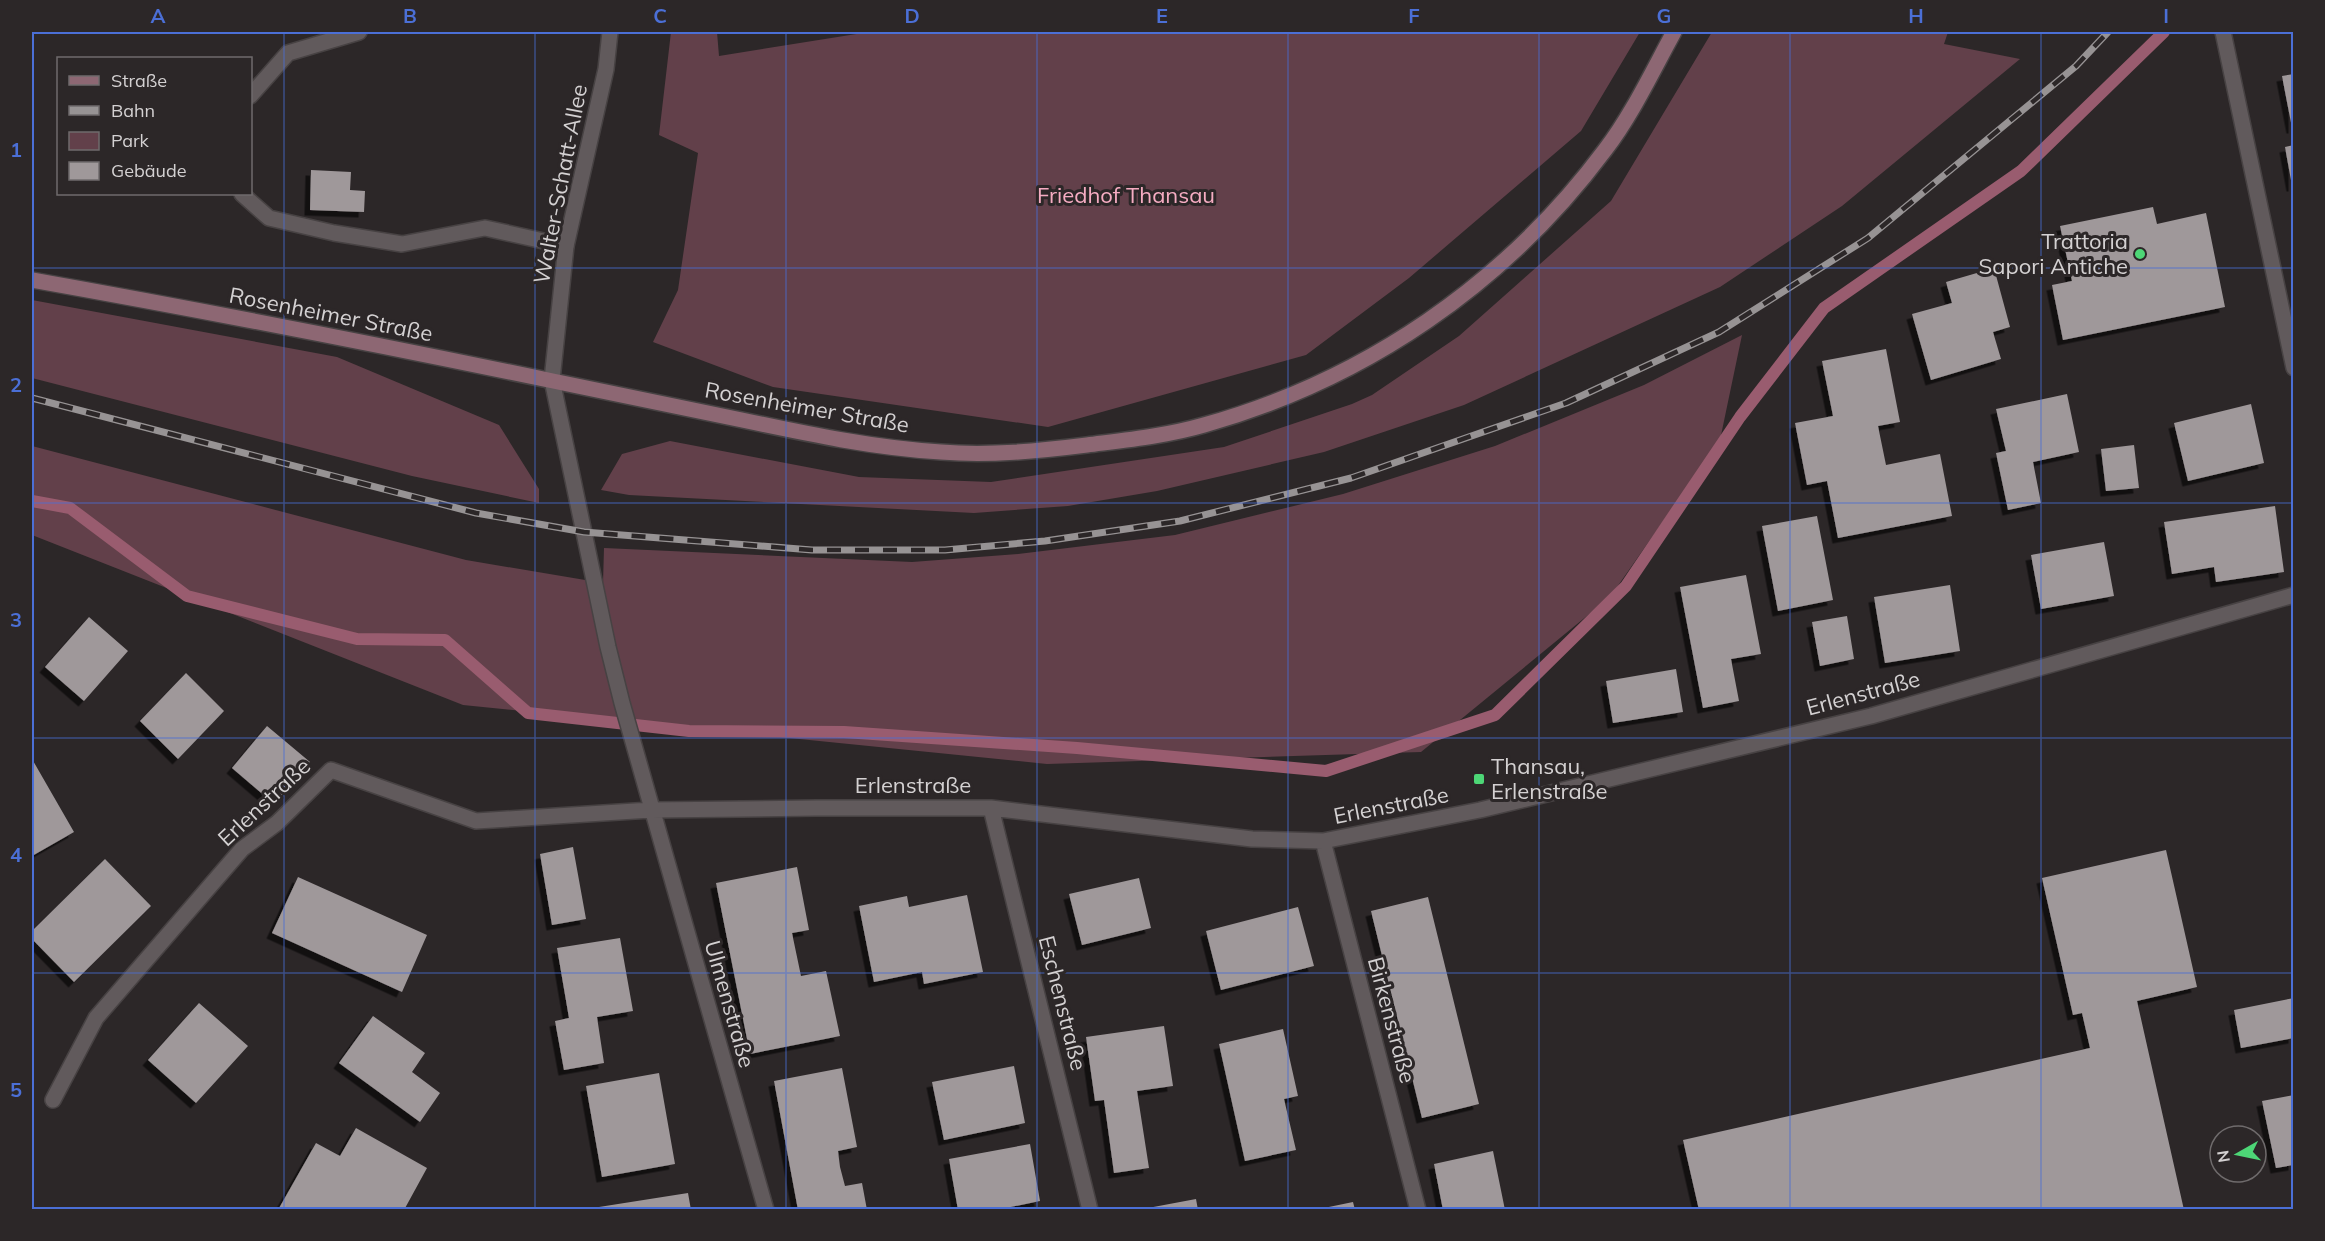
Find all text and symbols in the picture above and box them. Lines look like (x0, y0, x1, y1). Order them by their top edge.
text: A (151, 3, 166, 28)
text: B (403, 3, 417, 28)
text: C (653, 3, 667, 28)
text: D (904, 3, 920, 28)
text: E (1156, 3, 1168, 28)
text: F (1408, 3, 1420, 28)
text: G (1657, 3, 1671, 28)
text: H (1908, 3, 1924, 28)
text: I (2163, 3, 2169, 28)
legend (57, 57, 252, 195)
text: Straße (111, 69, 167, 92)
street label: Walter-Schatt-Allee (527, 82, 593, 286)
text: Bahn (111, 99, 155, 122)
text: Park (111, 129, 150, 152)
text: 1 (10, 137, 22, 162)
text: Gebäude (111, 159, 187, 182)
park label: Friedhof Thansau (1037, 181, 1215, 209)
place label: Trattoria Sapori Antiche (1979, 227, 2128, 280)
marker: Trattoria Sapori Antiche (2133, 247, 2147, 261)
street label: Rosenheimer Straße (227, 281, 435, 347)
text: 2 (10, 372, 22, 397)
street label: Rosenheimer Straße (703, 375, 911, 439)
text: 3 (10, 607, 22, 632)
street label: Erlenstraße (1803, 664, 1923, 722)
street label: Erlenstraße (212, 752, 316, 852)
place label: Thansau, Erlenstraße (1491, 752, 1608, 805)
street label: Erlenstraße (855, 771, 971, 799)
marker: Thansau, Erlenstraße (1472, 772, 1486, 786)
street label: Erlenstraße (1331, 780, 1451, 830)
text: 4 (10, 842, 22, 867)
street label: Eschenstraße (1033, 933, 1093, 1073)
street label: Ulmenstraße (698, 937, 762, 1071)
street label: Birkenstraße (1362, 954, 1422, 1086)
text: 5 (10, 1077, 22, 1102)
north arrow (2208, 1124, 2268, 1184)
text: N (2212, 1149, 2234, 1164)

